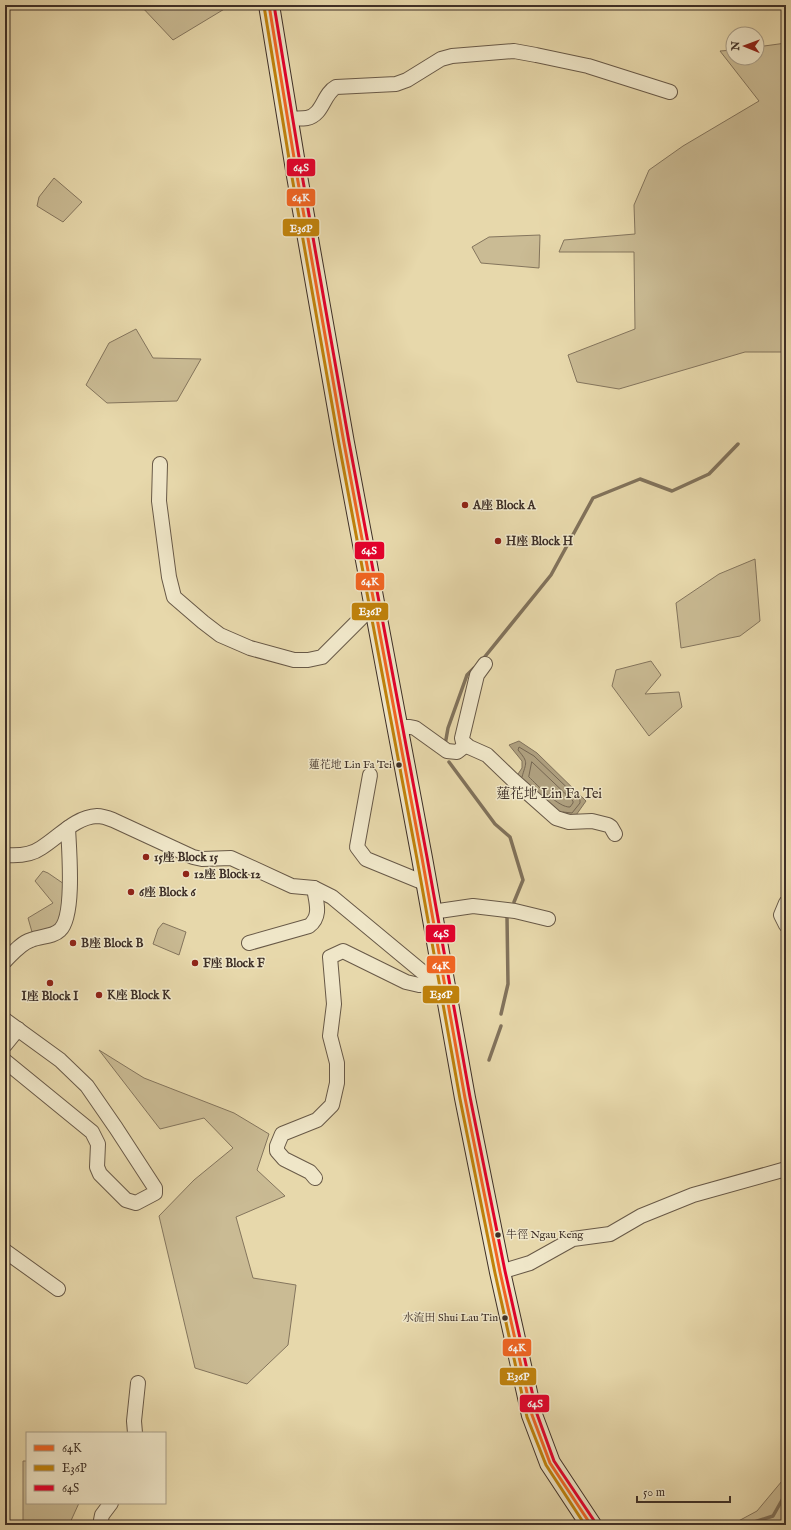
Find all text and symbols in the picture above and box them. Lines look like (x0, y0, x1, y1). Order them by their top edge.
north arrow (725, 26, 765, 66)
text: N (729, 40, 743, 52)
line badge: 64S (286, 158, 316, 177)
text: 64S (293, 161, 309, 175)
line badge: 64K (286, 188, 316, 207)
text: 64K (292, 191, 311, 205)
line badge: E36P (282, 218, 320, 237)
text: E36P (290, 222, 313, 236)
place label: A座 Block A (472, 498, 537, 513)
marker: A座 Block A (460, 500, 470, 510)
place label: H座 Block H (506, 534, 574, 549)
marker: H座 Block H (493, 536, 503, 546)
line badge: 64S (354, 541, 385, 560)
text: 64S (361, 544, 377, 558)
line badge: 64K (355, 572, 385, 591)
text: 64K (361, 575, 380, 589)
line badge: E36P (351, 602, 389, 621)
text: E36P (359, 605, 382, 619)
place label: 蓮花地 Lin Fa Tei (309, 758, 392, 772)
marker: 蓮花地 Lin Fa Tei (394, 760, 404, 770)
district label: 蓮花地 Lin Fa Tei (496, 785, 602, 803)
place label: 15座 Block 15 (154, 850, 219, 865)
marker: 15座 Block 15 (141, 852, 151, 862)
place label: 12座 Block 12 (194, 867, 261, 882)
marker: 12座 Block 12 (181, 869, 191, 879)
place label: 6座 Block 6 (139, 885, 196, 900)
marker: 6座 Block 6 (126, 887, 136, 897)
line badge: 64S (425, 924, 456, 943)
text: 64S (433, 927, 449, 941)
place label: B座 Block B (81, 936, 143, 951)
marker: B座 Block B (68, 938, 78, 948)
line badge: 64K (426, 955, 456, 974)
place label: F座 Block F (203, 956, 265, 971)
marker: F座 Block F (190, 958, 200, 968)
text: 64K (432, 959, 451, 973)
marker: I座 Block I (45, 978, 55, 988)
line badge: E36P (422, 985, 460, 1004)
place label: K座 Block K (107, 988, 172, 1003)
text: E36P (430, 988, 453, 1002)
place label: I座 Block I (22, 989, 79, 1004)
marker: K座 Block K (94, 990, 104, 1000)
place label: 牛徑 Ngau Keng (506, 1228, 584, 1242)
marker: 牛徑 Ngau Keng (493, 1230, 503, 1240)
place label: 水流田 Shui Lau Tin (403, 1311, 498, 1325)
marker: 水流田 Shui Lau Tin (500, 1313, 510, 1323)
line badge: 64K (502, 1338, 532, 1357)
text: 64K (508, 1341, 527, 1355)
line badge: E36P (499, 1367, 537, 1386)
text: E36P (507, 1370, 530, 1384)
line badge: 64S (519, 1394, 550, 1413)
text: 64S (527, 1397, 543, 1411)
legend (26, 1432, 166, 1504)
text: 64K (62, 1441, 82, 1456)
text: E36P (62, 1461, 87, 1476)
scale bar (637, 1478, 730, 1504)
text: 64S (62, 1481, 79, 1496)
text: 50 m (643, 1485, 665, 1500)

